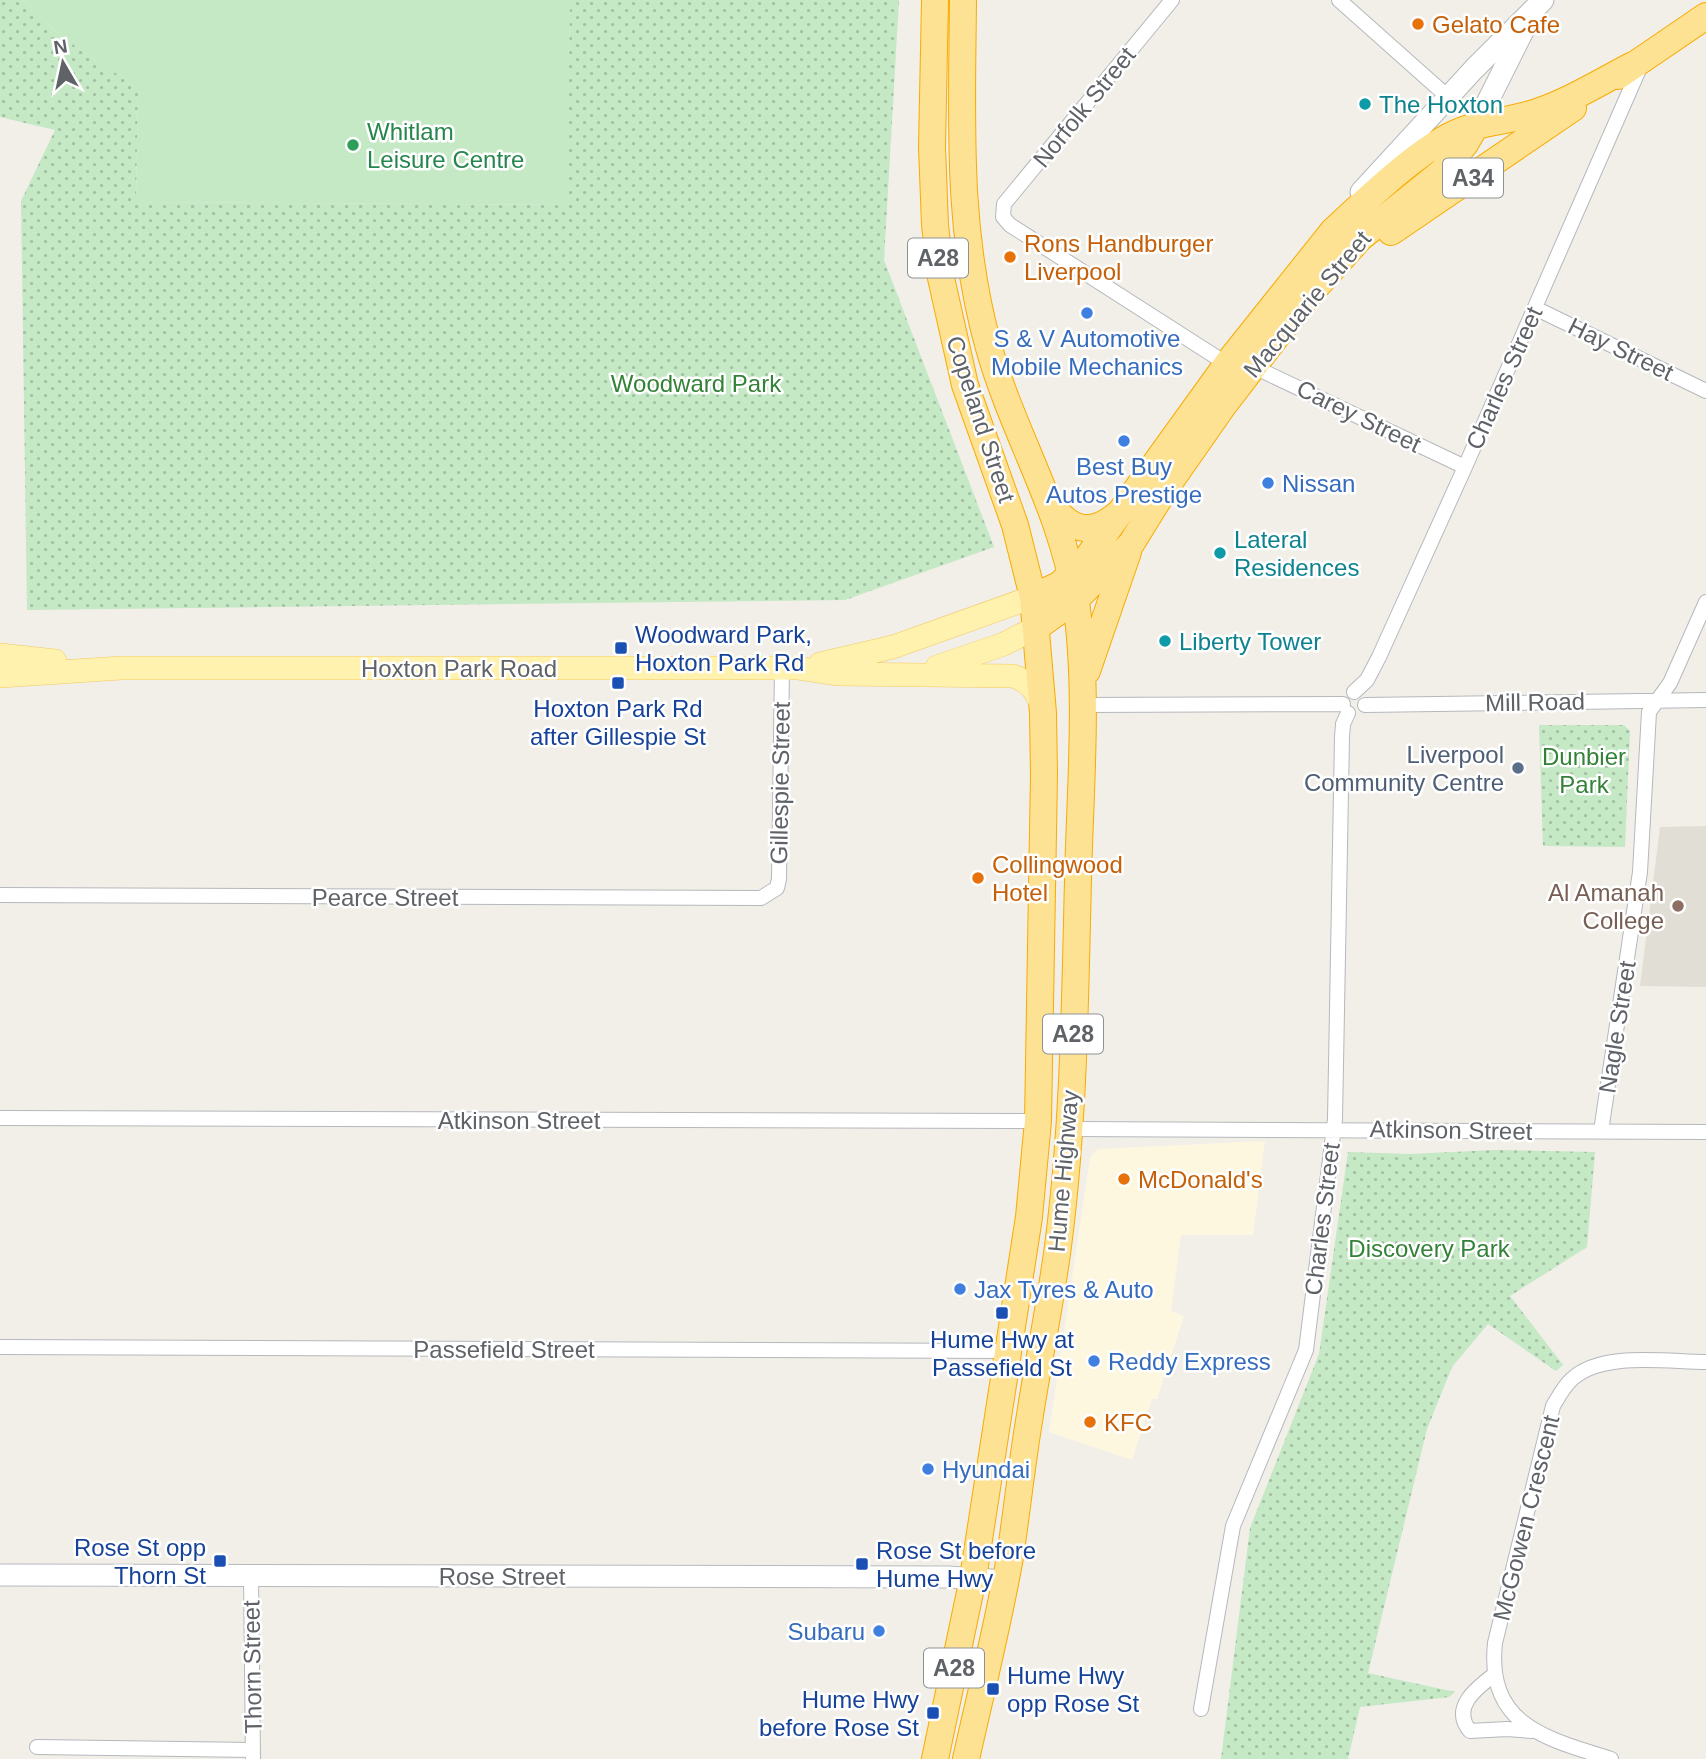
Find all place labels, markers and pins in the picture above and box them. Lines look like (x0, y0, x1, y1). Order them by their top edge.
place label: Gelato Cafe (1432, 11, 1560, 38)
marker: Gelato Cafe (1410, 16, 1426, 32)
place label: The Hoxton (1379, 91, 1503, 118)
marker: The Hoxton (1357, 96, 1373, 112)
place label: Whitlam Leisure Centre (367, 118, 524, 173)
marker: Whitlam Leisure Centre (345, 137, 361, 153)
place label: Rons Handburger Liverpool (1024, 230, 1213, 285)
marker: Rons Handburger Liverpool (1002, 249, 1018, 265)
marker: S & V Automotive Mobile Mechanics (1079, 305, 1095, 321)
place label: S & V Automotive Mobile Mechanics (991, 325, 1183, 380)
marker: Best Buy Autos Prestige (1116, 433, 1132, 449)
place label: Best Buy Autos Prestige (1046, 453, 1202, 508)
place label: Nissan (1282, 470, 1355, 497)
marker: Nissan (1260, 475, 1276, 491)
place label: Lateral Residences (1234, 526, 1359, 581)
marker: Lateral Residences (1212, 545, 1228, 561)
place label: Woodward Park, Hoxton Park Rd (635, 621, 812, 676)
place label: Liberty Tower (1179, 628, 1321, 655)
marker: Liberty Tower (1157, 633, 1173, 649)
marker: Woodward Park, Hoxton Park Rd (613, 640, 629, 656)
marker: Hoxton Park Rd after Gillespie St (610, 675, 626, 691)
place label: Hoxton Park Rd after Gillespie St (530, 695, 706, 750)
place label: Liverpool Community Centre (1304, 741, 1504, 796)
marker: Liverpool Community Centre (1510, 760, 1526, 776)
place label: Collingwood Hotel (992, 851, 1123, 906)
marker: Collingwood Hotel (970, 870, 986, 886)
place label: Al Amanah College (1548, 879, 1664, 934)
marker: Al Amanah College (1670, 898, 1686, 914)
place label: McDonald's (1138, 1166, 1263, 1193)
marker: McDonald's (1116, 1171, 1132, 1187)
place label: Jax Tyres & Auto (974, 1276, 1154, 1303)
marker: Jax Tyres & Auto (952, 1281, 968, 1297)
marker: Hume Hwy at Passefield St (994, 1305, 1010, 1321)
place label: Hume Hwy at Passefield St (930, 1326, 1074, 1381)
place label: Reddy Express (1108, 1348, 1271, 1375)
marker: Reddy Express (1086, 1353, 1102, 1369)
place label: KFC (1104, 1409, 1152, 1436)
marker: KFC (1082, 1414, 1098, 1430)
place label: Hyundai (942, 1456, 1030, 1483)
marker: Hyundai (920, 1461, 936, 1477)
place label: Rose St opp Thorn St (74, 1534, 206, 1589)
place label: Rose St before Hume Hwy (876, 1537, 1036, 1592)
marker: Rose St opp Thorn St (212, 1553, 228, 1569)
marker: Rose St before Hume Hwy (854, 1556, 870, 1572)
place label: Subaru (788, 1618, 865, 1645)
marker: Subaru (871, 1623, 887, 1639)
place label: Hume Hwy opp Rose St (1007, 1662, 1139, 1717)
marker: Hume Hwy opp Rose St (985, 1681, 1001, 1697)
place label: Hume Hwy before Rose St (759, 1686, 919, 1741)
marker: Hume Hwy before Rose St (925, 1705, 941, 1721)

